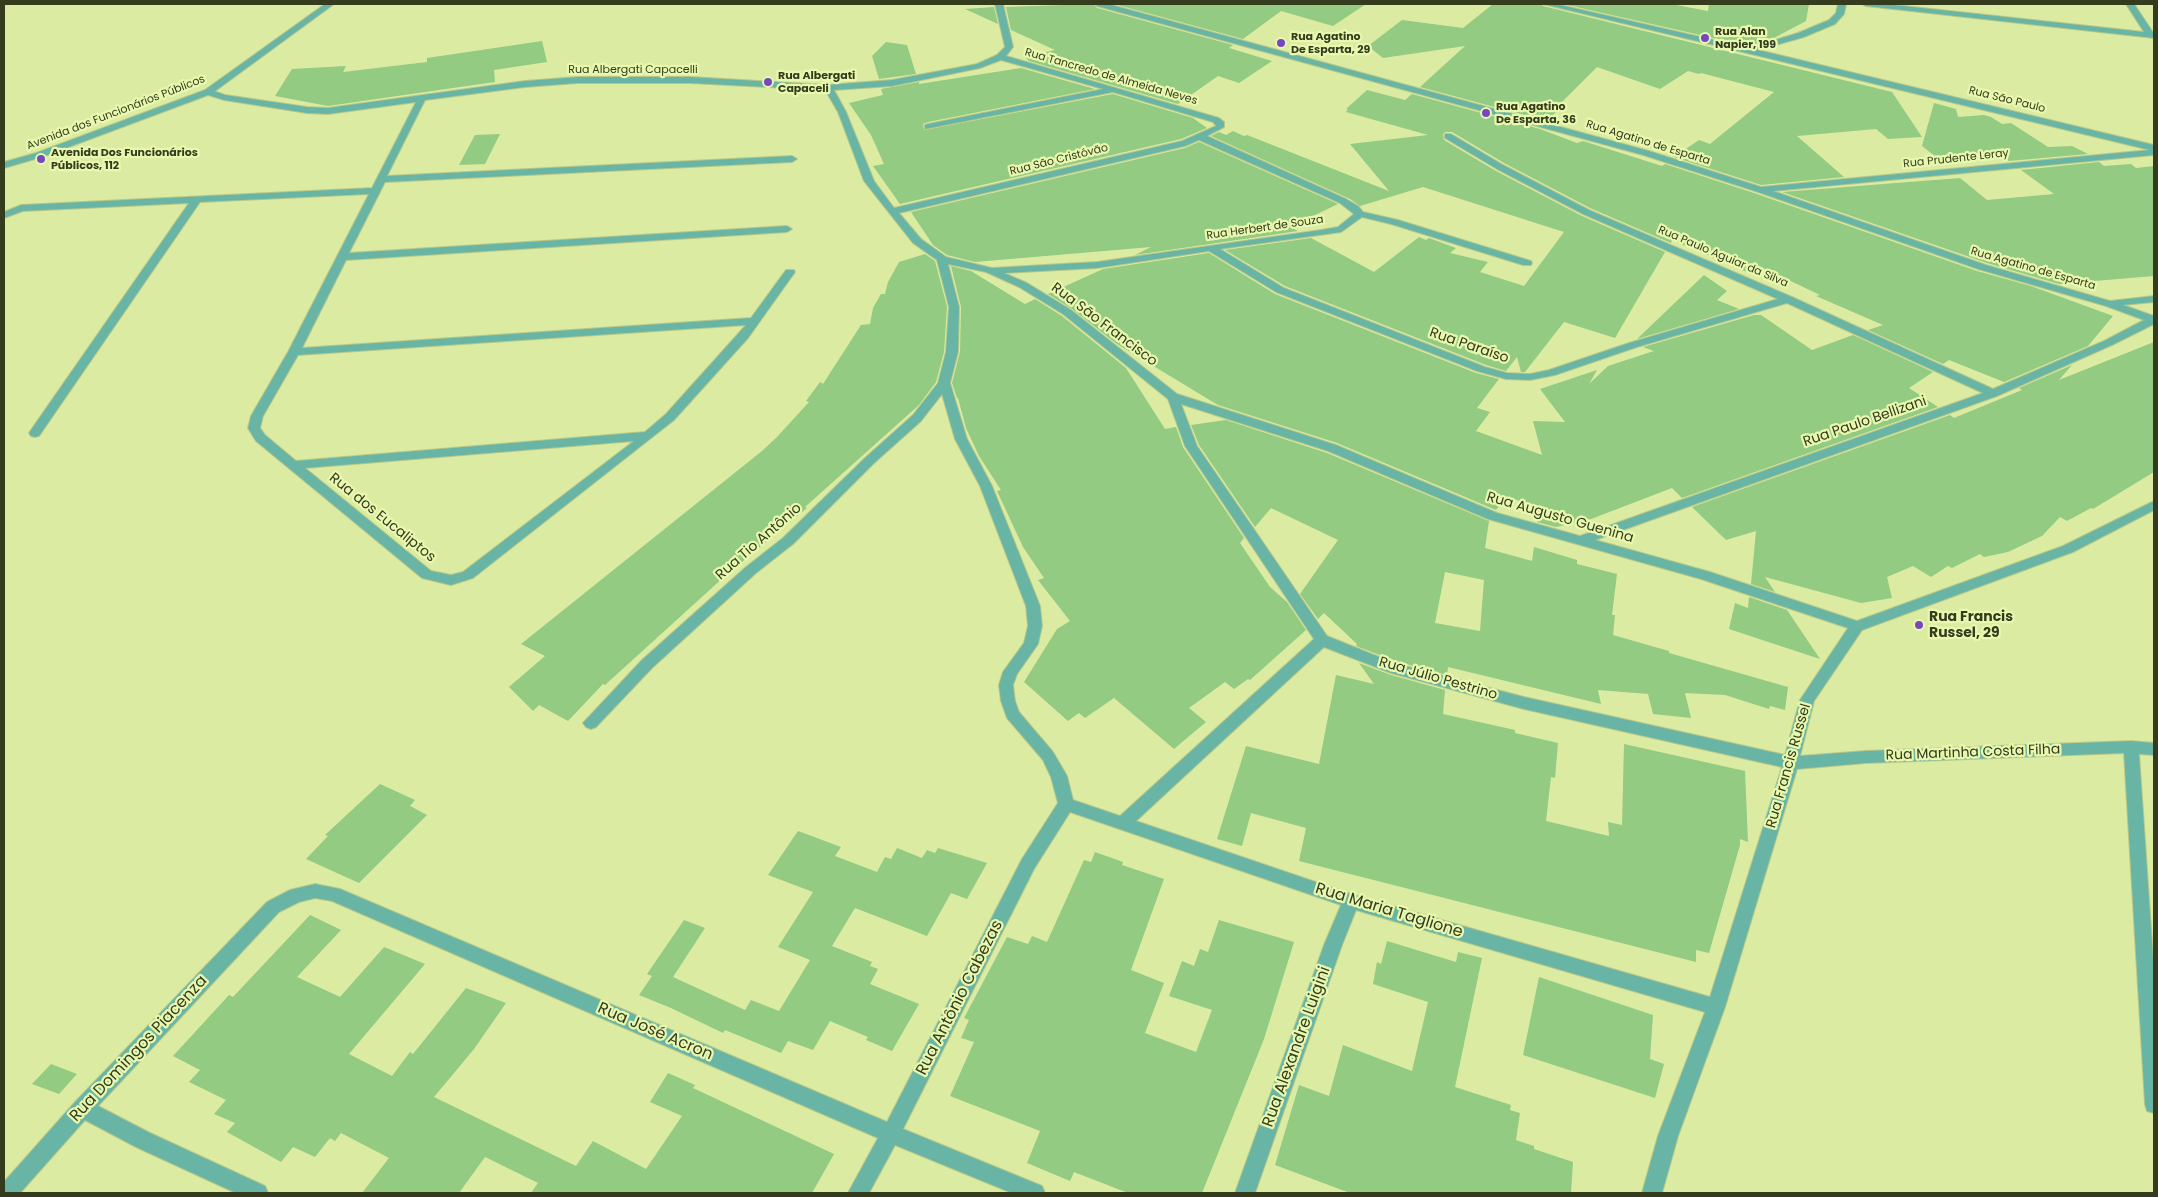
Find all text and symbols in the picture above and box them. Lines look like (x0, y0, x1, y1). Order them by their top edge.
place label: Rua Alan Napier, 199 (1715, 25, 1776, 51)
place label: Rua Agatino De Esparta, 29 (1291, 30, 1370, 56)
marker: Rua Alan Napier, 199 (1699, 32, 1711, 44)
marker: Rua Agatino De Esparta, 29 (1275, 37, 1287, 49)
street label: Rua Tancredo de Almeida Neves (1023, 46, 1199, 108)
street label: Rua Albergati Capacelli (568, 63, 698, 77)
place label: Rua Albergati Capaceli (778, 69, 855, 95)
street label: Avenida dos Funcionários Públicos (25, 73, 207, 153)
marker: Rua Albergati Capaceli (762, 76, 774, 88)
street label: Rua São Paulo (1967, 84, 2047, 116)
place label: Rua Agatino De Esparta, 36 (1496, 100, 1576, 126)
marker: Rua Agatino De Esparta, 36 (1480, 107, 1492, 119)
street label: Rua Agatino de Esparta (1584, 118, 1712, 168)
street label: Rua São Cristóvão (1009, 141, 1109, 179)
place label: Avenida Dos Funcionários Públicos, 112 (51, 146, 198, 172)
street label: Rua Prudente Leray (1903, 147, 2009, 171)
marker: Avenida Dos Funcionários Públicos, 112 (35, 153, 47, 165)
street label: Rua Herbert de Souza (1206, 213, 1324, 243)
street label: Rua Paulo Aguiar da Silva (1656, 224, 1790, 290)
street label: Rua Agatino de Esparta (1969, 245, 2097, 293)
street label: Rua São Francisco (1048, 280, 1160, 370)
street label: Rua Paraíso (1427, 325, 1511, 367)
street label: Rua Paulo Bellizani (1801, 393, 1929, 451)
street label: Rua dos Eucaliptos (325, 470, 439, 566)
street label: Rua Augusto Guenina (1485, 489, 1635, 547)
street label: Rua Tio Antônio (713, 500, 805, 584)
place label: Rua Francis Russel, 29 (1929, 609, 2013, 642)
marker: Rua Francis Russel, 29 (1913, 619, 1925, 631)
street label: Rua Júlio Pestrino (1377, 654, 1499, 704)
street label: Rua Francis Russel (1763, 702, 1815, 830)
street label: Rua Martinha Costa Filha (1885, 742, 2061, 764)
street label: Rua Maria Taglione (1313, 879, 1465, 943)
street label: Rua Antônio Cabezas (913, 917, 1007, 1079)
street label: Rua Alexandre Luigini (1259, 964, 1335, 1130)
street label: Rua Domingos Piacenza (66, 972, 212, 1126)
street label: Rua José Acron (595, 999, 715, 1065)

